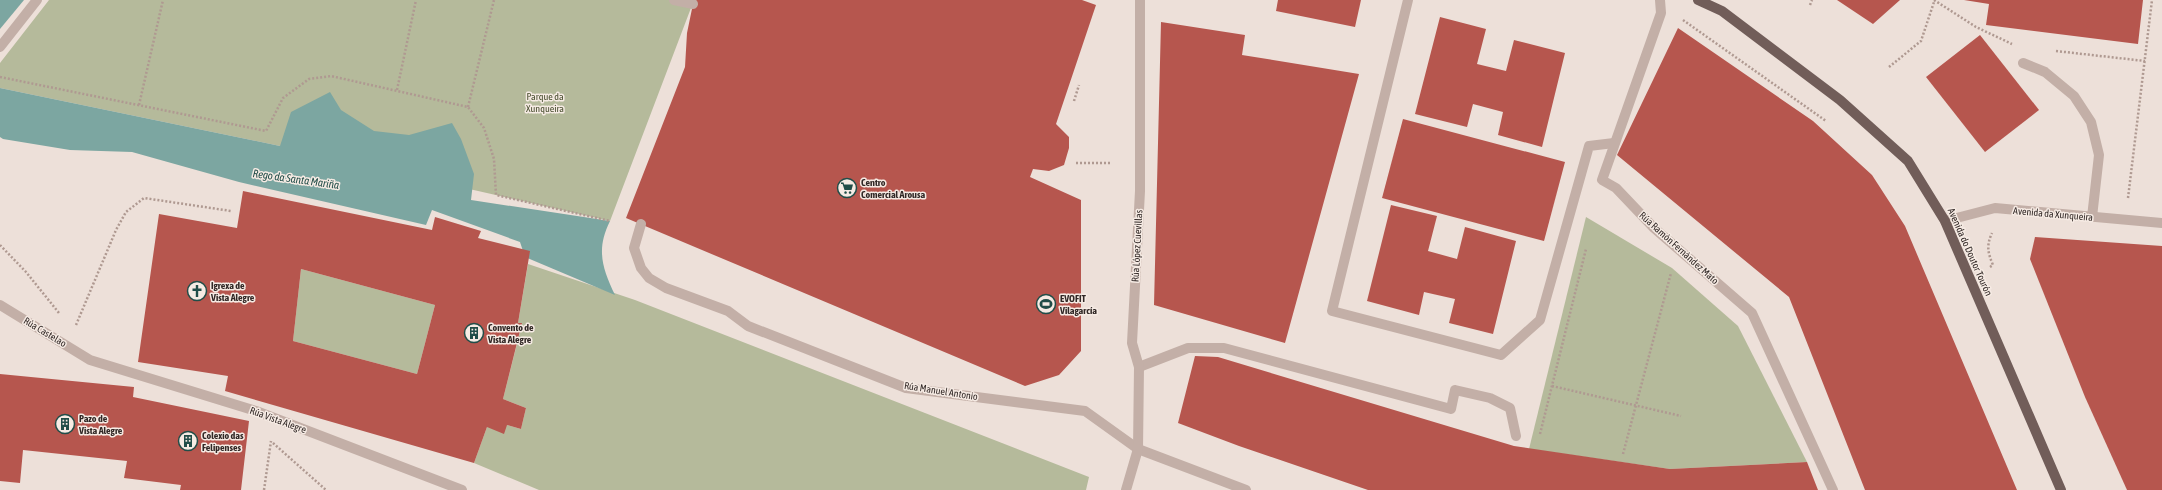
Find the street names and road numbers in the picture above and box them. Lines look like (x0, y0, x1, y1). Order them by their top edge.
street label: Avenida da Xunqueira (2013, 205, 2094, 223)
street label: Avenida do Doutor Tourón (1946, 206, 1994, 298)
street label: Rúa López Cuevillas (1130, 209, 1144, 282)
street label: Rúa Ramón Fernández Mato (1637, 210, 1721, 287)
street label: Rúa Castelao (22, 315, 69, 349)
street label: Rúa Manuel Antonio (903, 380, 979, 402)
street label: Rúa Vista Alegre (248, 405, 308, 435)

